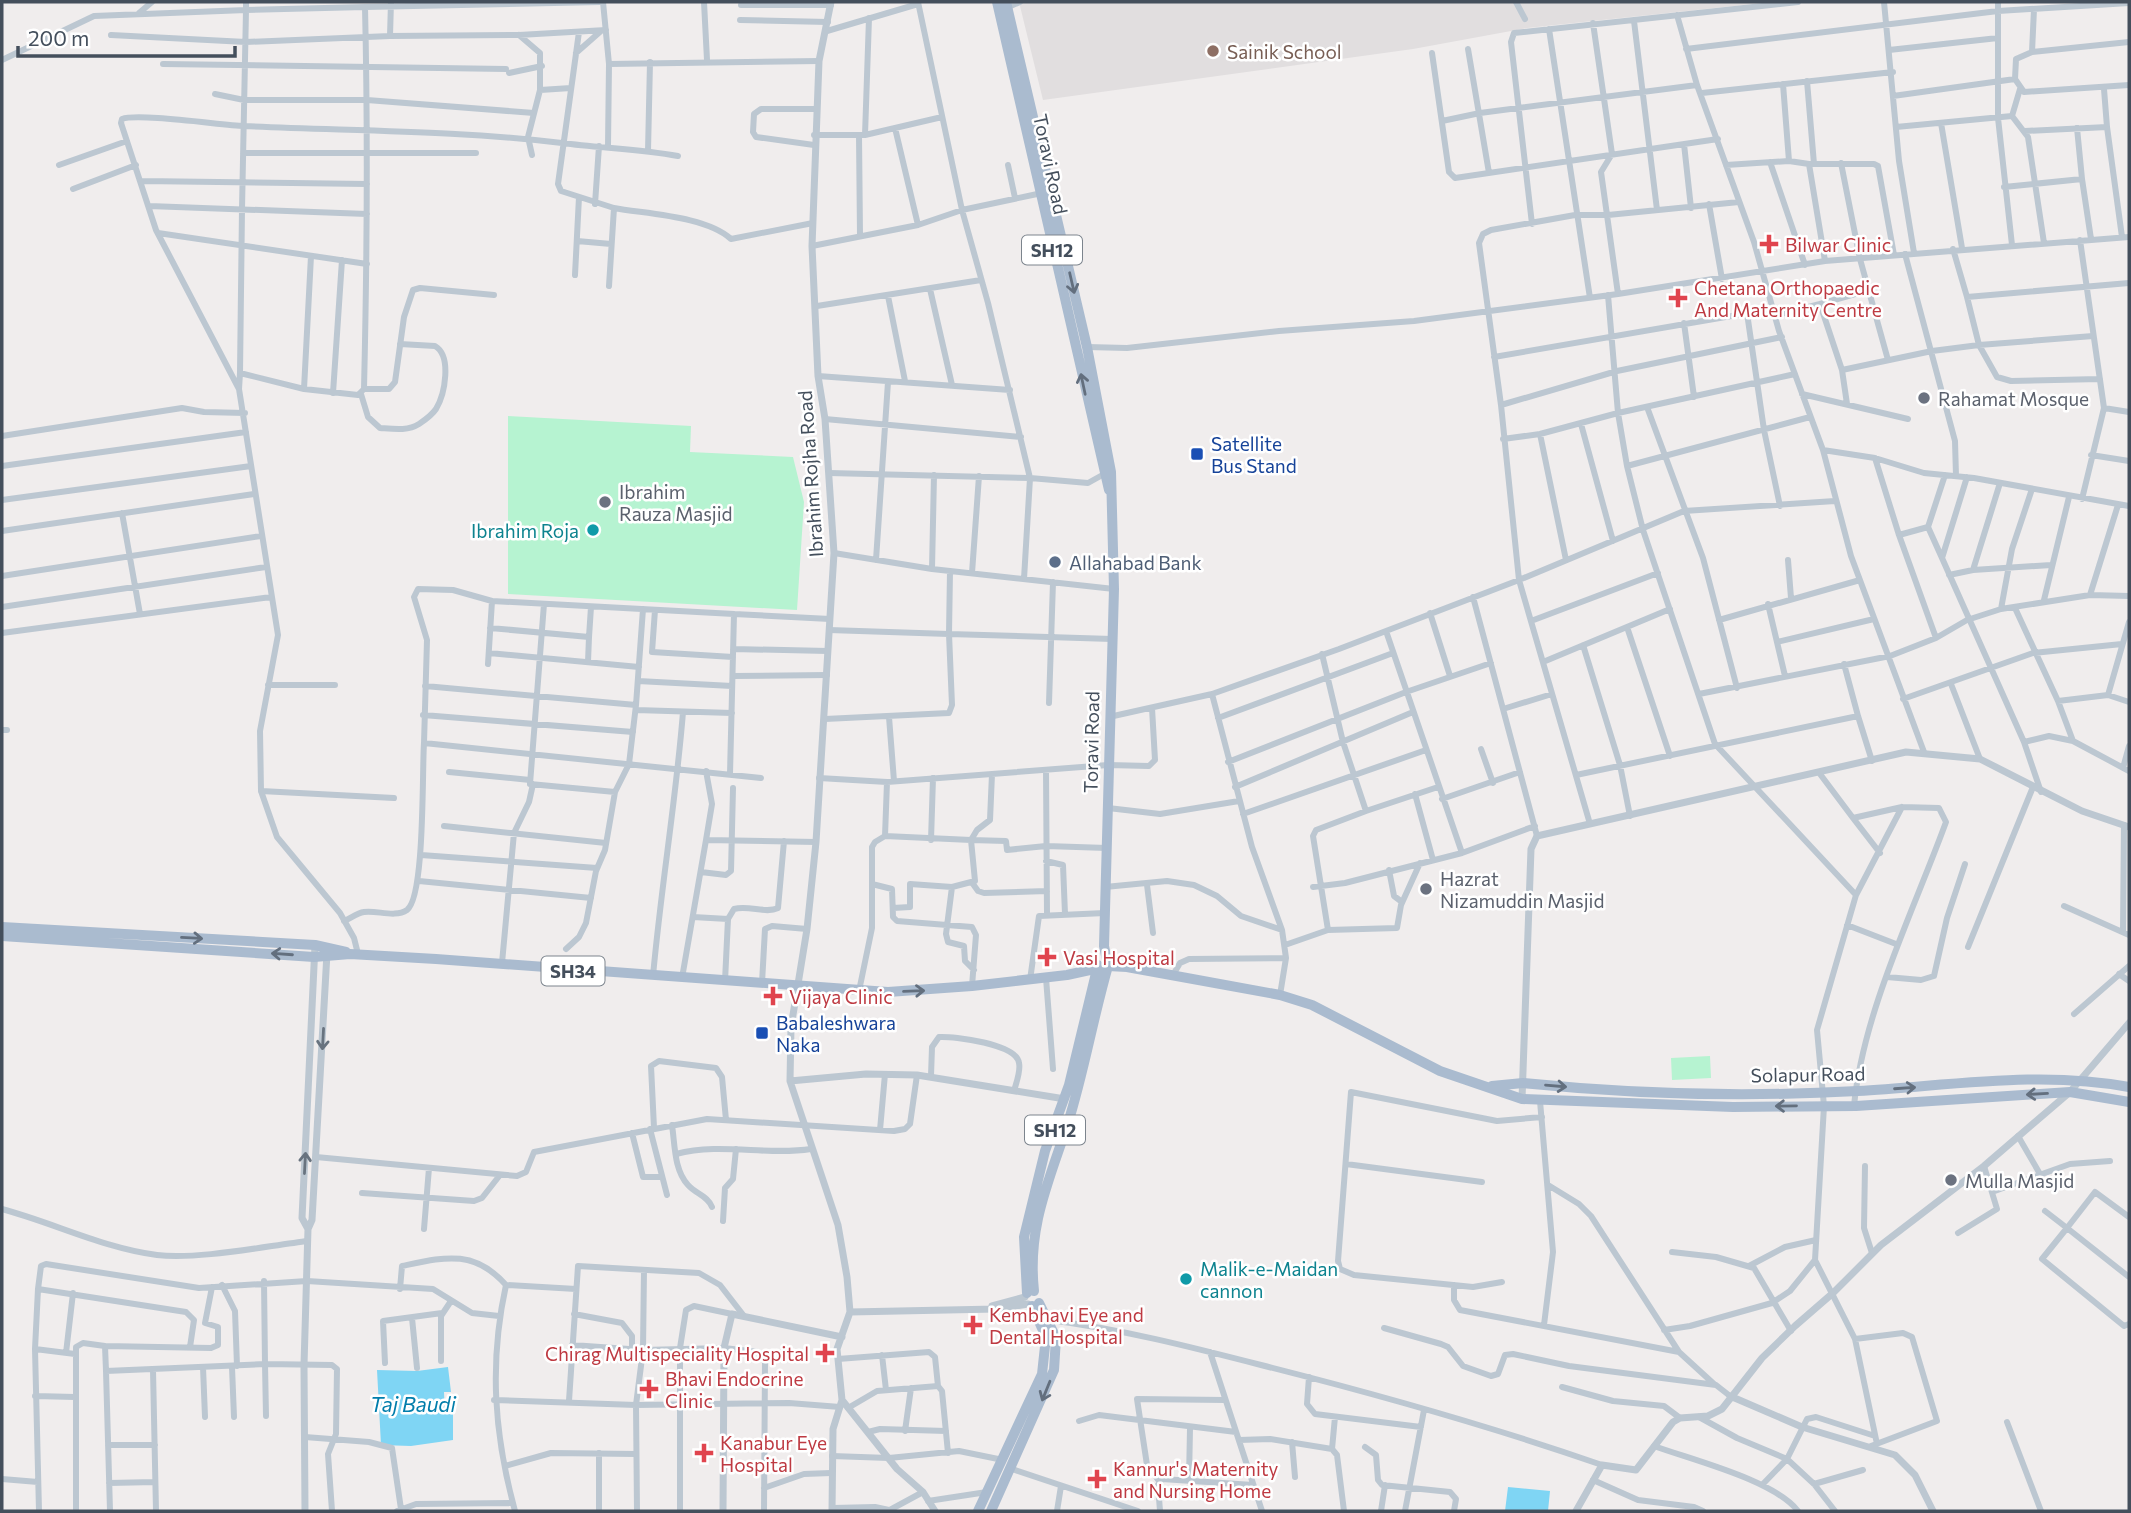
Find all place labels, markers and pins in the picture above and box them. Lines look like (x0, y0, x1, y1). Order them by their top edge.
place label: Sainik School (1227, 40, 1342, 63)
marker: Sainik School (1205, 43, 1221, 59)
place label: Bilwar Clinic (1785, 233, 1891, 256)
marker: Bilwar Clinic (1759, 234, 1779, 254)
place label: Chetana Orthopaedic And Maternity Centre (1694, 276, 1882, 321)
marker: Chetana Orthopaedic And Maternity Centre (1668, 288, 1688, 308)
place label: Rahamat Mosque (1938, 387, 2089, 410)
marker: Rahamat Mosque (1916, 390, 1932, 406)
place label: Satellite Bus Stand (1211, 432, 1297, 477)
marker: Satellite Bus Stand (1189, 446, 1205, 462)
place label: Ibrahim Rauza Masjid (619, 480, 733, 525)
marker: Ibrahim Rauza Masjid (597, 494, 613, 510)
place label: Ibrahim Roja (471, 519, 579, 542)
marker: Ibrahim Roja (585, 522, 601, 538)
place label: Allahabad Bank (1069, 551, 1202, 574)
marker: Allahabad Bank (1047, 554, 1063, 570)
place label: Hazrat Nizamuddin Masjid (1440, 867, 1604, 912)
marker: Hazrat Nizamuddin Masjid (1418, 881, 1434, 897)
place label: Vasi Hospital (1063, 946, 1175, 969)
marker: Vasi Hospital (1037, 947, 1057, 967)
place label: Vijaya Clinic (789, 985, 893, 1008)
marker: Vijaya Clinic (763, 986, 783, 1006)
place label: Babaleshwara Naka (776, 1011, 896, 1056)
marker: Babaleshwara Naka (754, 1025, 770, 1041)
place label: Mulla Masjid (1965, 1169, 2074, 1192)
marker: Mulla Masjid (1943, 1172, 1959, 1188)
place label: Malik-e-Maidan cannon (1200, 1257, 1338, 1302)
marker: Malik-e-Maidan cannon (1178, 1271, 1194, 1287)
place label: Kembhavi Eye and Dental Hospital (989, 1303, 1144, 1348)
marker: Kembhavi Eye and Dental Hospital (963, 1315, 983, 1335)
place label: Chirag Multispeciality Hospital (545, 1342, 809, 1365)
marker: Chirag Multispeciality Hospital (815, 1343, 835, 1363)
place label: Bhavi Endocrine Clinic (665, 1367, 803, 1412)
marker: Bhavi Endocrine Clinic (639, 1379, 659, 1399)
place label: Kanabur Eye Hospital (720, 1431, 827, 1476)
marker: Kanabur Eye Hospital (694, 1443, 714, 1463)
place label: Kannur's Maternity and Nursing Home (1113, 1457, 1279, 1502)
marker: Kannur's Maternity and Nursing Home (1087, 1469, 1107, 1489)

